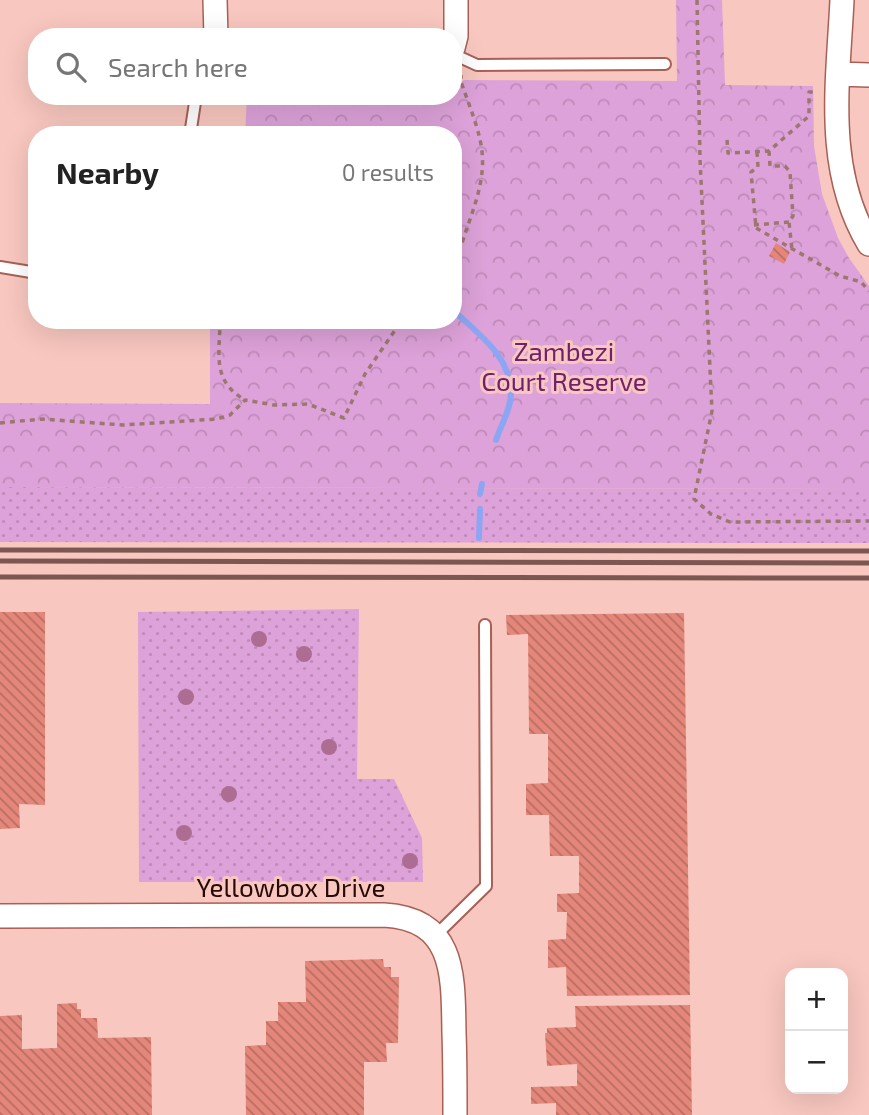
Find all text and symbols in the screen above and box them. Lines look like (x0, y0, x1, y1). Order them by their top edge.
search box (28, 28, 462, 105)
icon: search (52, 48, 90, 86)
text: Search here (108, 51, 248, 82)
text: Nearby (56, 154, 159, 190)
text: 0 results (342, 158, 434, 186)
park label: Zambezi Court Reserve (481, 335, 647, 396)
street label: Yellowbox Drive (196, 871, 386, 902)
map controls (785, 968, 848, 1094)
button: + (785, 968, 848, 1031)
button: − (785, 1031, 848, 1094)

